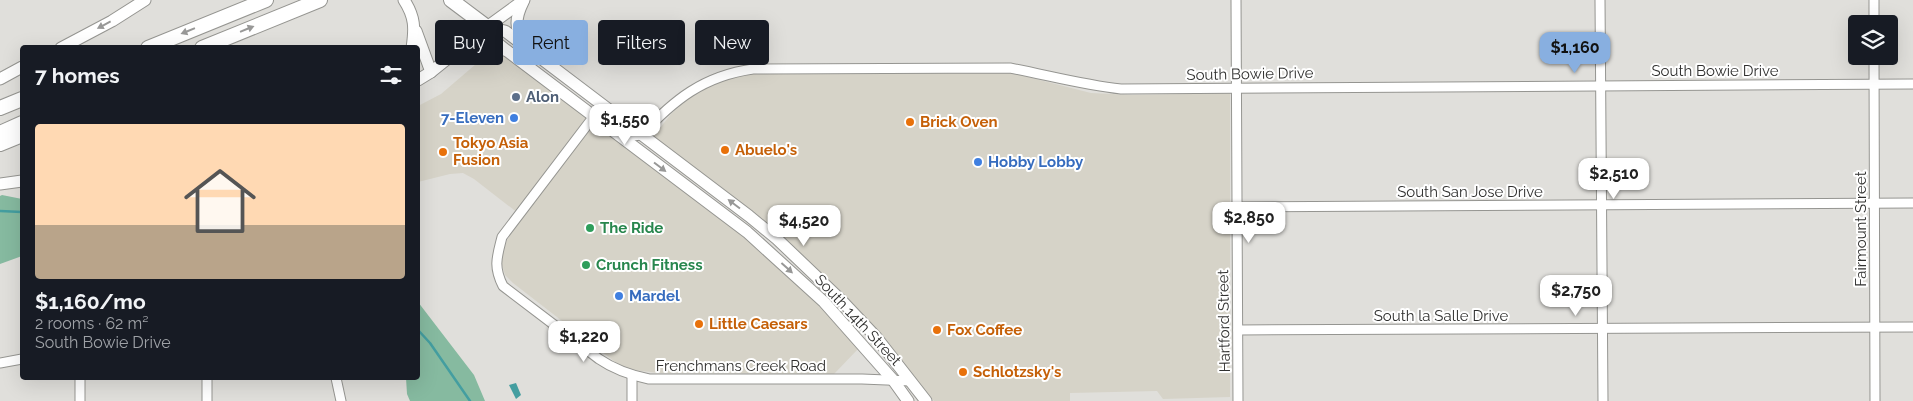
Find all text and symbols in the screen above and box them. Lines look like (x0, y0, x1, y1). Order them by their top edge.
map controls (1848, 15, 1898, 65)
button: layers (1848, 15, 1898, 65)
chip: Buy (435, 20, 503, 65)
chip: Rent (513, 20, 588, 65)
chip: Filters (598, 20, 685, 65)
chip: New (695, 20, 769, 65)
one-way arrow (96, 21, 111, 29)
one-way arrow (240, 25, 254, 33)
one-way arrow (181, 28, 195, 36)
pin: $1,160 (1534, 32, 1616, 74)
text: $1,160 (1550, 38, 1600, 57)
icon: filters (377, 61, 405, 89)
street label: South Bowie Drive (1651, 62, 1779, 80)
text: 7 homes (35, 63, 120, 88)
street label: South Bowie Drive (1186, 64, 1314, 84)
place label: Alon (526, 88, 559, 106)
marker: Alon (510, 91, 522, 103)
pin: $1,550 (584, 104, 666, 146)
place label: 7-Eleven (441, 109, 504, 127)
text: $1,550 (600, 110, 650, 129)
marker: 7-Eleven (508, 112, 520, 124)
place label: Brick Oven (920, 113, 998, 131)
marker: Brick Oven (904, 116, 916, 128)
place label: Tokyo Asia Fusion (453, 134, 529, 169)
place label: Abuelo's (735, 141, 797, 159)
marker: Abuelo's (719, 144, 731, 156)
marker: Tokyo Asia Fusion (437, 146, 449, 158)
place label: Hobby Lobby (988, 153, 1084, 171)
icon: home (175, 156, 265, 246)
marker: Hobby Lobby (972, 156, 984, 168)
pin: $2,510 (1573, 158, 1655, 200)
one-way arrow (653, 161, 666, 172)
text: $2,510 (1589, 164, 1639, 183)
street label: Fairmount Street (1852, 171, 1870, 287)
street label: South San Jose Drive (1397, 183, 1543, 201)
one-way arrow (727, 199, 741, 209)
pin: $2,850 (1208, 202, 1290, 244)
pin: $4,520 (763, 204, 845, 247)
text: $2,850 (1223, 208, 1275, 227)
text: $4,520 (779, 211, 829, 230)
place label: The Ride (600, 219, 663, 237)
marker: The Ride (584, 222, 596, 234)
place label: Crunch Fitness (596, 256, 703, 274)
marker: Crunch Fitness (580, 259, 592, 271)
one-way arrow (780, 262, 792, 274)
street label: Hartford Street (1214, 269, 1234, 373)
street label: South 14th Street (811, 271, 905, 369)
pin: $2,750 (1535, 274, 1617, 317)
text: $2,750 (1551, 281, 1601, 300)
place label: Mardel (629, 287, 680, 305)
text: $1,160/mo (35, 289, 146, 314)
marker: Mardel (613, 290, 625, 302)
street label: South la Salle Drive (1374, 307, 1508, 325)
text: 2 rooms · 62 m² (35, 314, 148, 333)
place label: Little Caesars (709, 315, 808, 333)
marker: Little Caesars (693, 318, 705, 330)
pin: $1,220 (543, 320, 625, 363)
place label: Fox Coffee (947, 321, 1022, 339)
marker: Fox Coffee (931, 324, 943, 336)
text: $1,220 (559, 327, 609, 346)
text: South Bowie Drive (35, 333, 171, 352)
street label: Frenchmans Creek Road (656, 357, 826, 375)
place label: Schlotzsky's (973, 363, 1061, 381)
marker: Schlotzsky's (957, 366, 969, 378)

